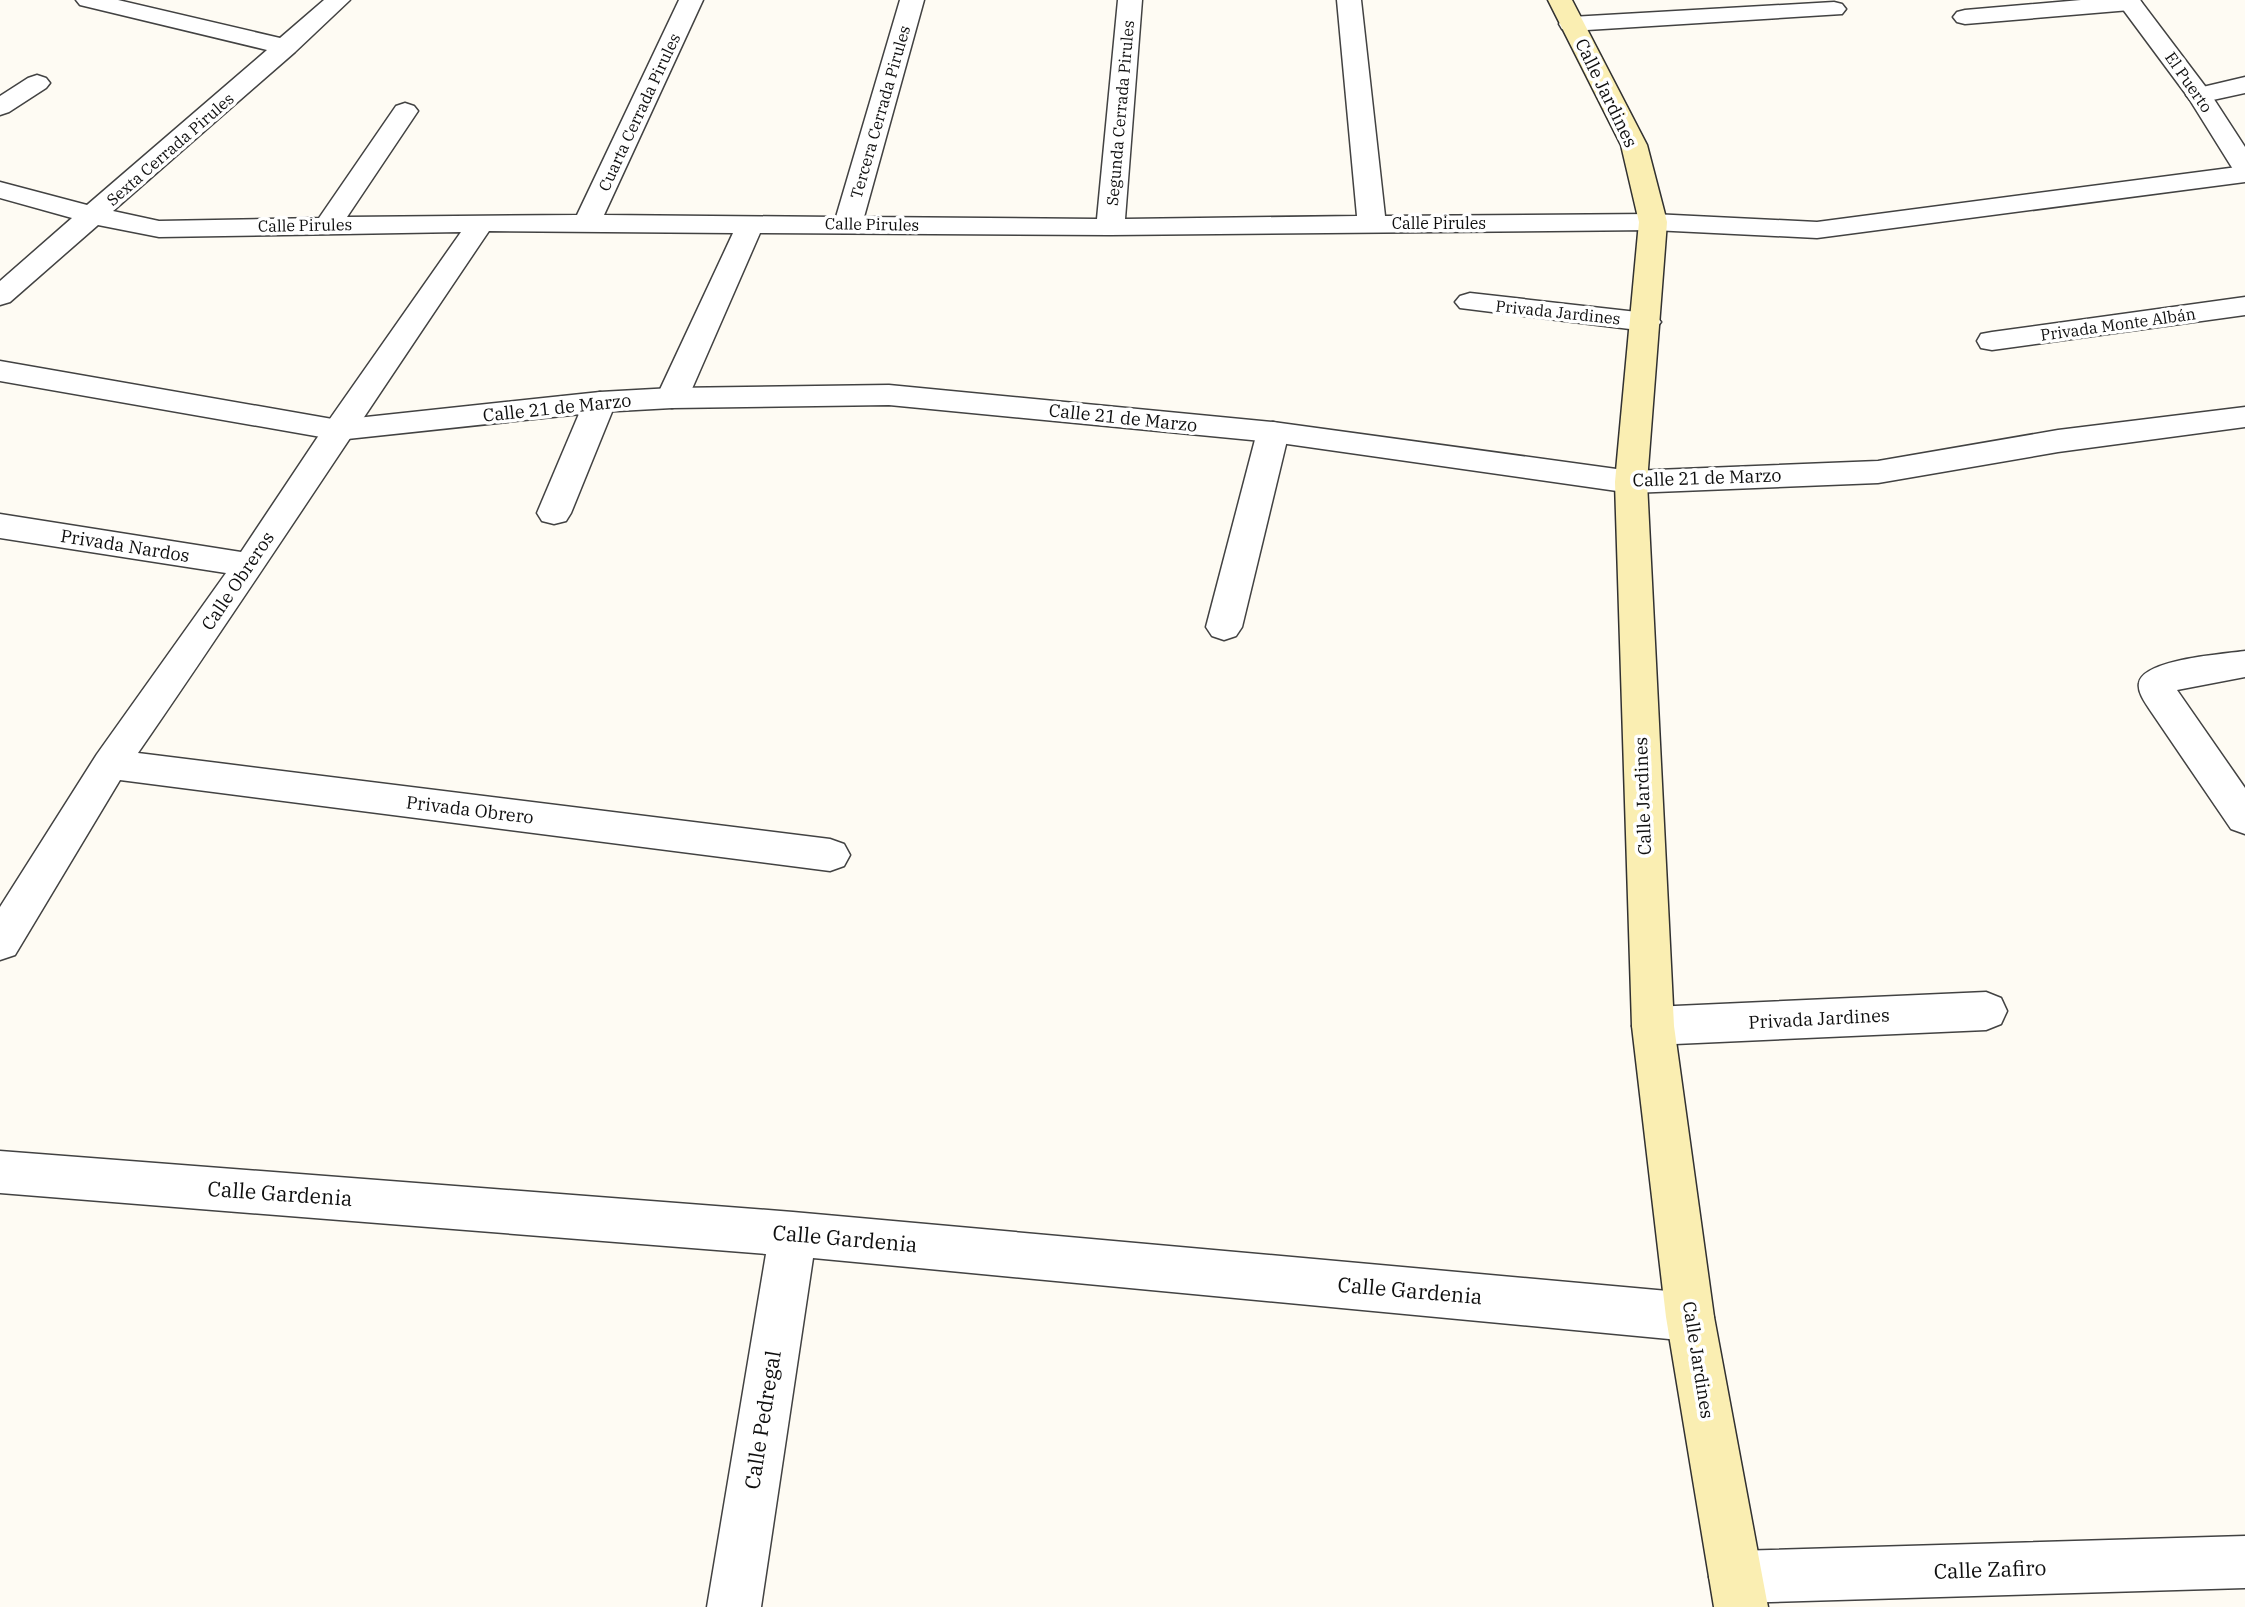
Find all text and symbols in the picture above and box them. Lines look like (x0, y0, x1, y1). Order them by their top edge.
street label: Segunda Cerrada Pirules (1102, 19, 1138, 207)
street label: Tercera Cerrada Pirules (846, 23, 914, 201)
street label: Cuarta Cerrada Pirules (594, 30, 684, 194)
street label: Calle Jardines (1570, 35, 1643, 151)
street label: El Puerto (2161, 48, 2217, 116)
street label: Sexta Cerrada Pirules (102, 88, 238, 210)
street label: Calle Pirules (825, 213, 919, 235)
street label: Calle Pirules (1392, 213, 1486, 233)
street label: Calle Pirules (258, 214, 352, 236)
street label: Privada Jardines (1494, 295, 1622, 329)
street label: Privada Monte Albán (2039, 303, 2197, 345)
street label: Calle 21 de Marzo (482, 388, 632, 427)
street label: Calle 21 de Marzo (1048, 398, 1198, 437)
street label: Calle 21 de Marzo (1632, 463, 1782, 492)
street label: Privada Nardos (59, 524, 191, 567)
street label: Calle Obreros (196, 527, 279, 634)
street label: Calle Jardines (1629, 736, 1656, 856)
street label: Privada Obrero (405, 790, 535, 829)
street label: Privada Jardines (1748, 1003, 1890, 1034)
street label: Calle Gardenia (207, 1174, 354, 1212)
street label: Calle Gardenia (772, 1218, 919, 1258)
street label: Calle Gardenia (1337, 1270, 1484, 1310)
street label: Calle Jardines (1678, 1300, 1719, 1420)
street label: Calle Pedregal (737, 1348, 787, 1491)
street label: Calle Zafiro (1933, 1553, 2047, 1585)

